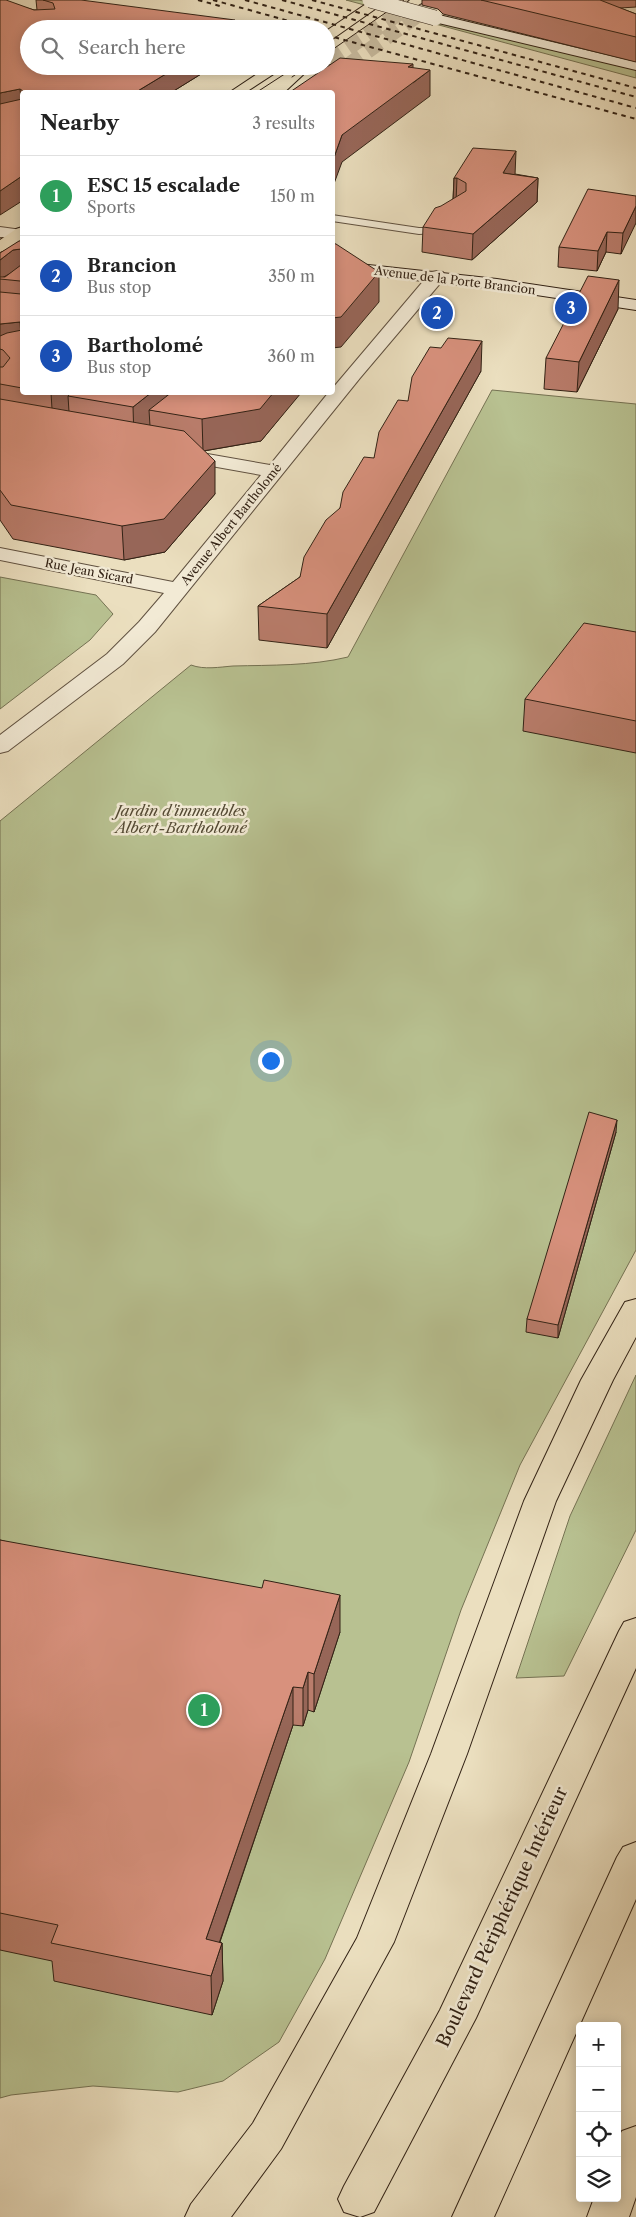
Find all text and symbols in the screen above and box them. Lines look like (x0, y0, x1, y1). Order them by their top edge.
search box (20, 20, 335, 75)
icon: search (38, 34, 66, 62)
text: Search here (78, 36, 186, 59)
text: Nearby (40, 110, 119, 135)
text: 3 results (252, 113, 315, 133)
text: ESC 15 escalade (87, 174, 240, 197)
text: 1 (52, 186, 60, 206)
text: 150 m (270, 186, 315, 206)
text: Sports (87, 197, 136, 217)
text: Brancion (87, 254, 177, 277)
street label: Avenue de la Porte Brancion (373, 263, 537, 297)
text: 2 (51, 266, 61, 286)
text: 350 m (268, 266, 315, 286)
text: Bus stop (87, 277, 151, 297)
pin: 3 (555, 289, 587, 327)
pin: 2 (421, 294, 453, 332)
text: Bartholomé (87, 334, 203, 357)
text: 3 (51, 346, 61, 366)
text: 360 m (268, 346, 315, 366)
text: Bus stop (87, 357, 151, 377)
street label: Avenue Albert Bartholomé (177, 460, 285, 589)
street label: Rue Jean Sicard (44, 555, 135, 587)
park label: Jardin d'immeubles Albert-Bartholomé (112, 801, 248, 837)
your location (258, 1048, 284, 1074)
pin: 1 (188, 1691, 220, 1729)
street label: Boulevard Périphérique Intérieur (432, 1783, 572, 2051)
map controls (576, 2022, 621, 2202)
button: + (576, 2022, 621, 2067)
button: − (576, 2067, 621, 2112)
button: locate (576, 2112, 621, 2157)
button: layers (576, 2157, 621, 2202)

